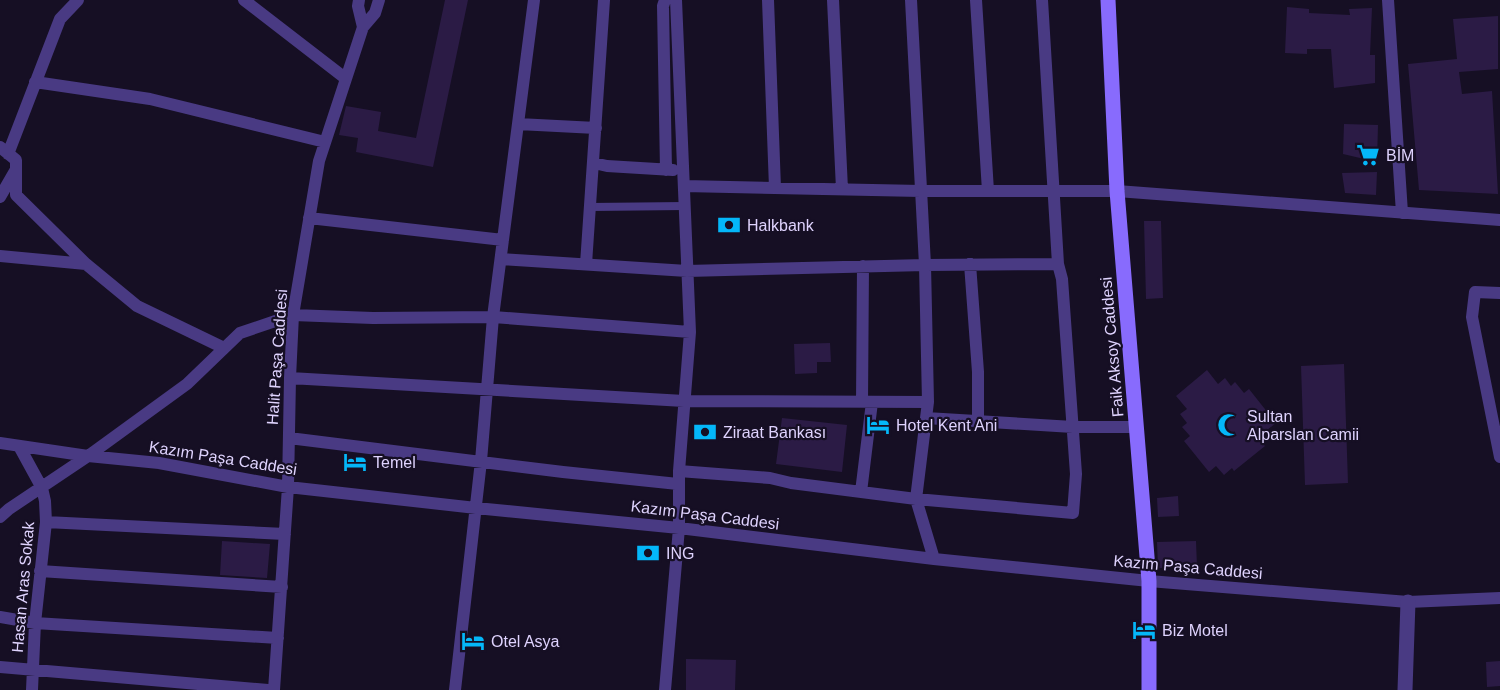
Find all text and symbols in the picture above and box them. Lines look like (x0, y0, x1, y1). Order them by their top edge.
supermarket icon: BİM (1355, 142, 1381, 168)
place label: BİM (1386, 146, 1414, 164)
bank icon: Halkbank (716, 212, 742, 238)
place label: Halkbank (747, 217, 815, 234)
street label: Faik Aksoy Caddesi (1097, 276, 1127, 418)
street label: Halit Paşa Caddesi (264, 289, 290, 425)
place label: Sultan Alparslan Camii (1247, 408, 1359, 443)
hotel icon: Hotel Kent Ani (865, 412, 891, 438)
mosque icon: Sultan Alparslan Camii (1216, 412, 1242, 438)
place label: Hotel Kent Ani (896, 417, 997, 434)
bank icon: Ziraat Bankası (692, 419, 718, 445)
place label: Ziraat Bankası (723, 424, 826, 441)
street label: Kazım Paşa Caddesi (148, 438, 298, 478)
hotel icon: Temel (342, 449, 368, 475)
place label: Temel (373, 454, 416, 471)
street label: Kazım Paşa Caddesi (630, 497, 780, 533)
street label: Hasan Aras Sokak (9, 520, 37, 653)
bank icon: ING (635, 540, 661, 566)
place label: ING (666, 545, 694, 562)
street label: Kazım Paşa Caddesi (1113, 552, 1263, 582)
hotel icon: Biz Motel (1131, 617, 1157, 643)
place label: Biz Motel (1162, 622, 1228, 639)
hotel icon: Otel Asya (460, 628, 486, 654)
place label: Otel Asya (491, 633, 560, 650)

